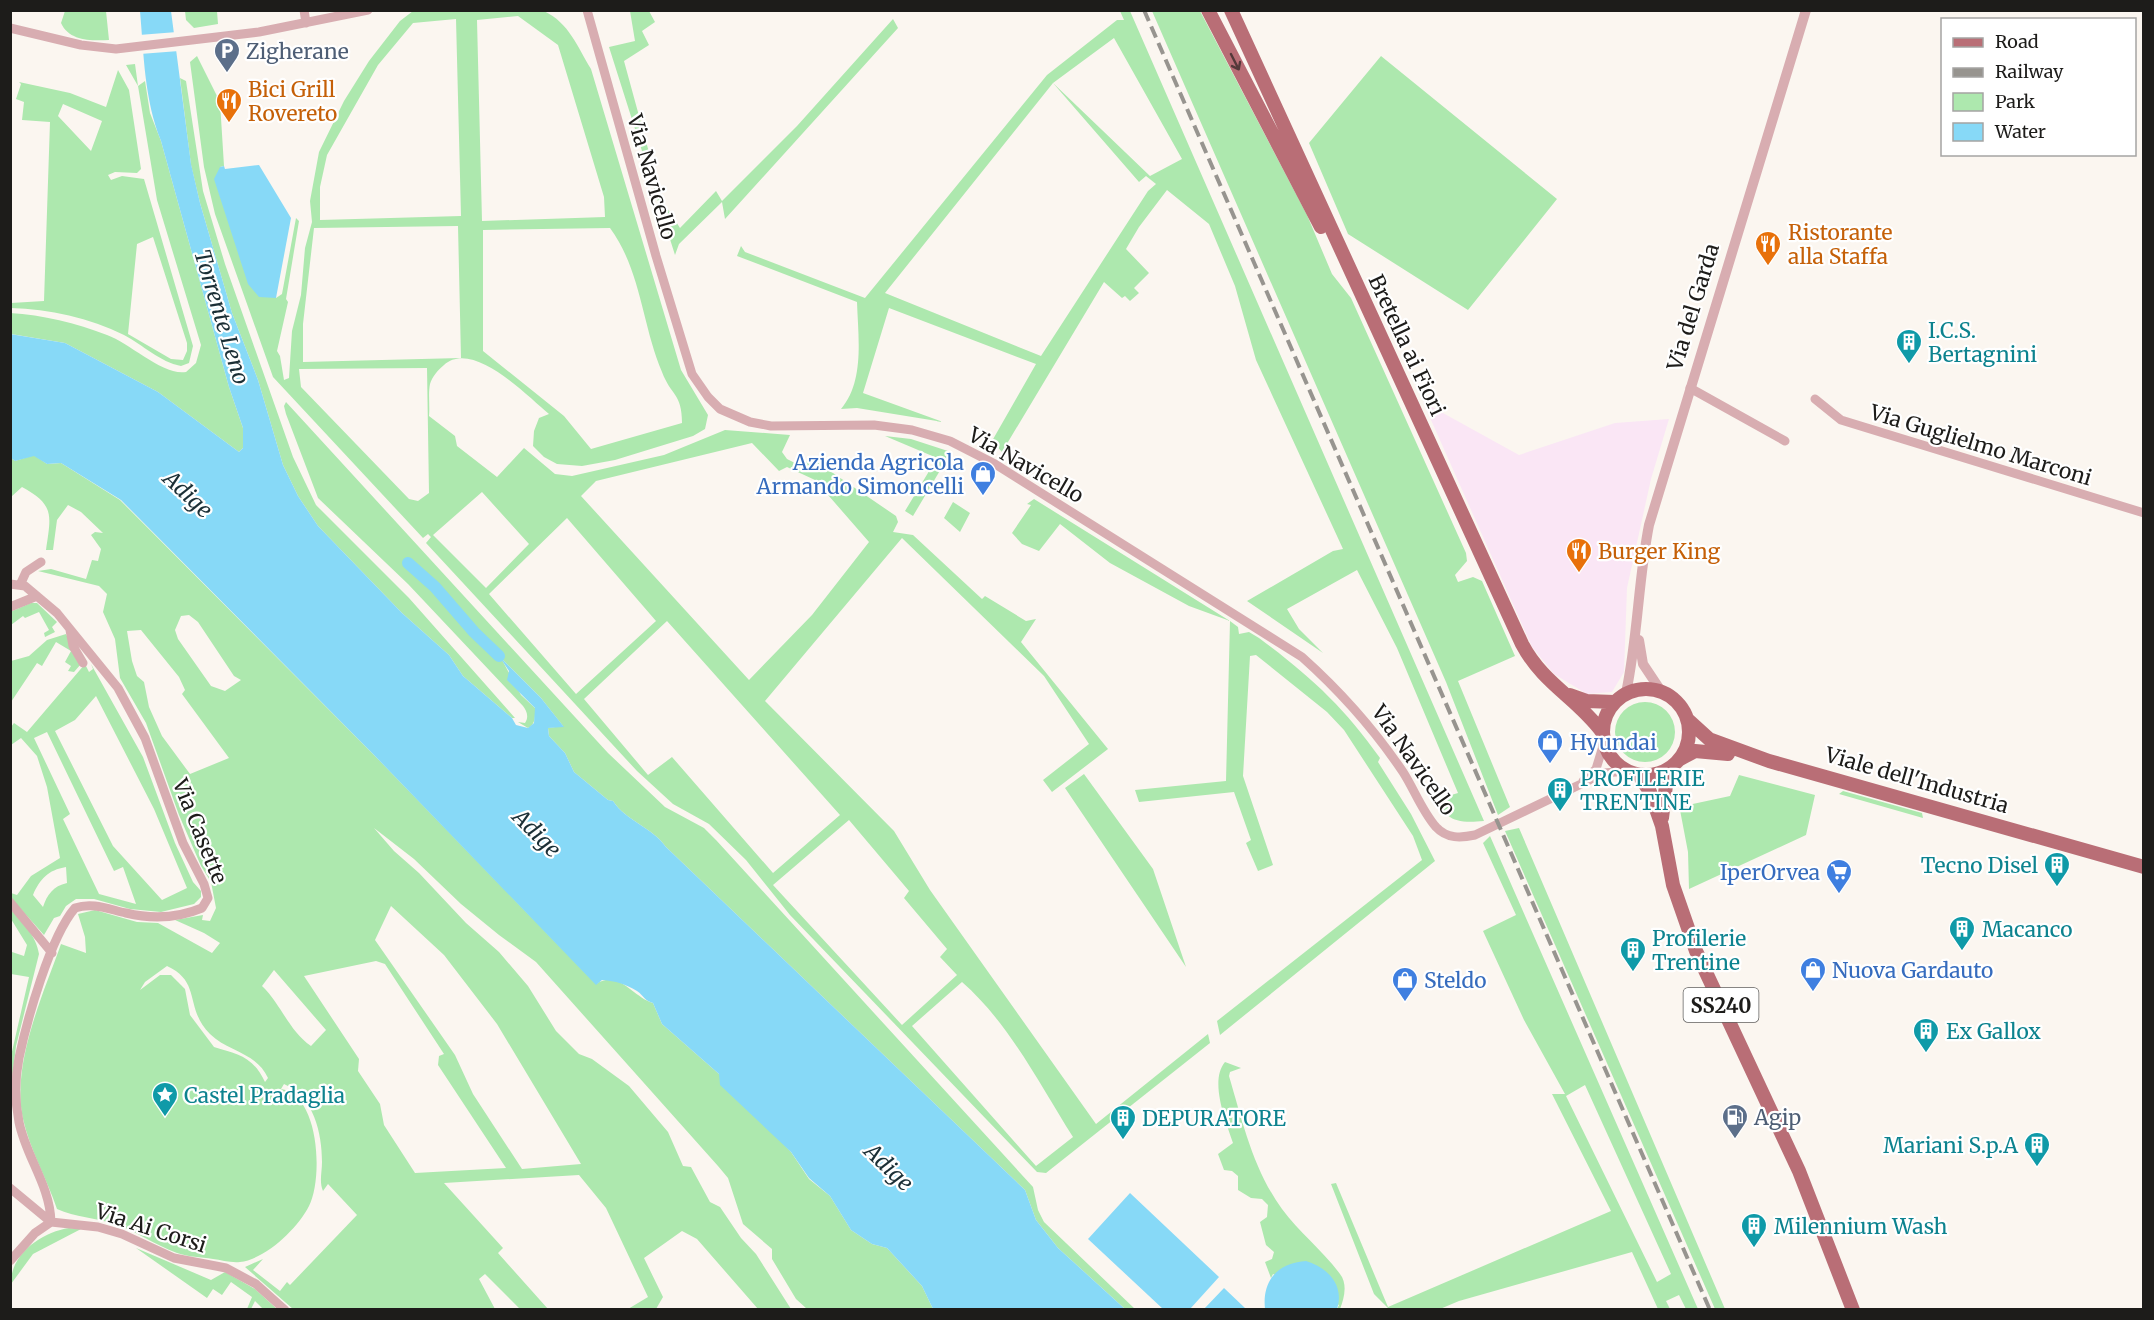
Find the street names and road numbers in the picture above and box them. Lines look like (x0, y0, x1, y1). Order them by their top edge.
street label: Via Navicello (621, 110, 683, 243)
street label: Via del Garda (1661, 240, 1725, 375)
street label: Bretella ai Fiori (1363, 270, 1452, 420)
street label: Via Guglielmo Marconi (1866, 398, 2095, 492)
street label: Via Navicello (963, 421, 1089, 509)
street label: Via Navicello (1365, 699, 1462, 821)
street label: Viale dell'Industria (1821, 741, 2012, 819)
street label: Via Casette (166, 774, 233, 887)
road number: SS240 (1684, 988, 1758, 1022)
street label: Via Ai Corsi (91, 1197, 210, 1259)

